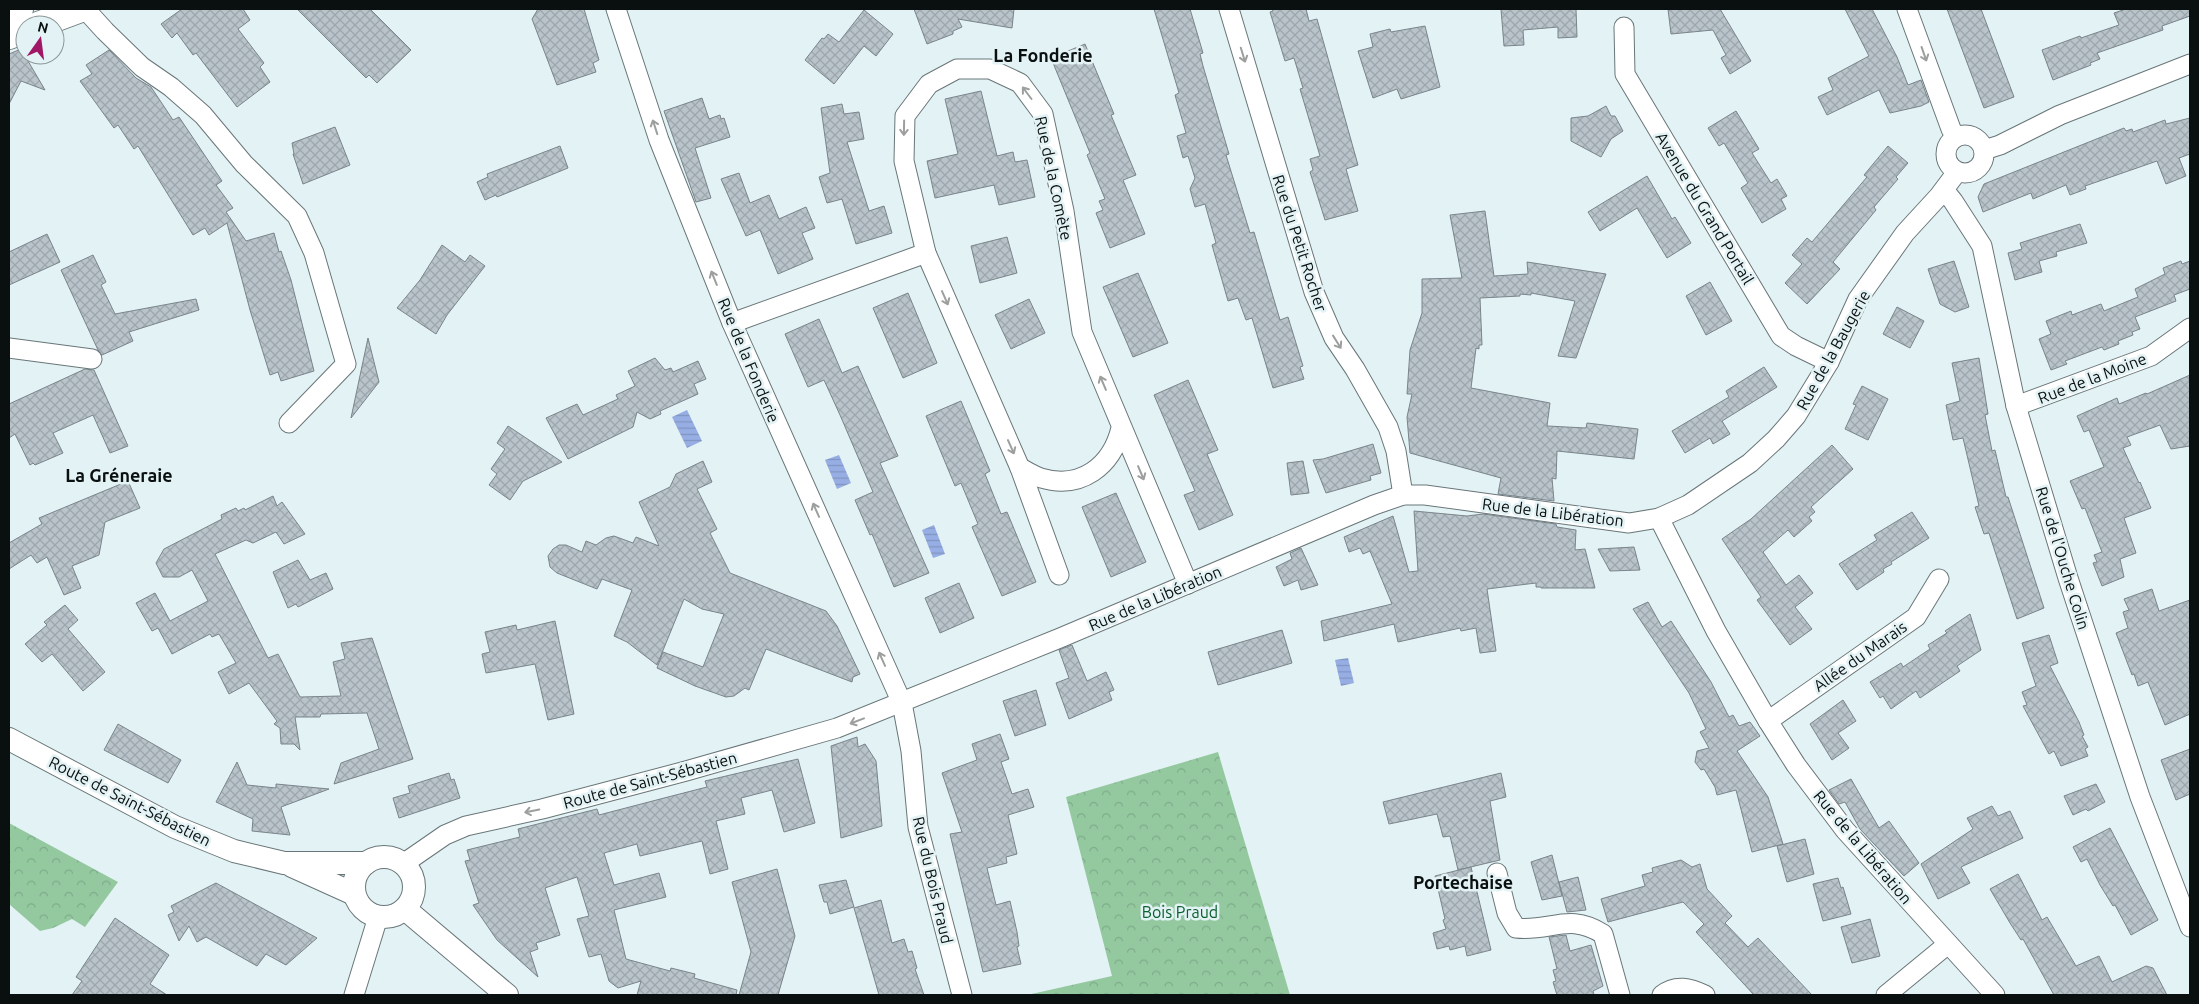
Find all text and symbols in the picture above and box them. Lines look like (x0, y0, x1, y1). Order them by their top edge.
north arrow (15, 15, 65, 65)
text: N (36, 18, 50, 36)
district label: La Fonderie (993, 45, 1093, 65)
one-way arrow (1920, 46, 1930, 62)
one-way arrow (1238, 47, 1248, 63)
one-way arrow (1022, 87, 1033, 100)
street label: Rue de la Comète (1032, 114, 1076, 242)
one-way arrow (649, 119, 659, 135)
one-way arrow (899, 120, 909, 136)
street label: Avenue du Grand Portail (1652, 129, 1758, 287)
street label: Rue du Petit Rocher (1269, 172, 1331, 314)
one-way arrow (708, 271, 718, 286)
street label: Rue de la Baugerie (1793, 287, 1873, 413)
one-way arrow (941, 290, 951, 305)
street label: Rue de la Fonderie (715, 295, 783, 425)
one-way arrow (1332, 335, 1343, 349)
street label: Rue de la Moine (2035, 349, 2149, 407)
one-way arrow (1097, 376, 1107, 391)
one-way arrow (1006, 439, 1016, 454)
district label: La Gréneraie (65, 465, 173, 485)
one-way arrow (1137, 465, 1146, 480)
street label: Rue de l'Ouche Colin (2033, 484, 2093, 632)
street label: Rue de la Libération (1481, 494, 1625, 530)
one-way arrow (811, 503, 821, 518)
street label: Rue de la Libération (1086, 562, 1224, 634)
street label: Allée du Marais (1810, 617, 1910, 695)
one-way arrow (877, 652, 887, 667)
one-way arrow (849, 717, 865, 726)
street label: Route de Saint-Sébastien (561, 748, 739, 812)
street label: Route de Saint-Sébastien (46, 752, 214, 850)
street label: Rue de la Libération (1810, 787, 1916, 907)
one-way arrow (524, 807, 540, 816)
street label: Rue du Bois Praud (910, 815, 956, 945)
district label: Portechaise (1413, 872, 1513, 892)
park label: Bois Praud (1142, 903, 1218, 921)

